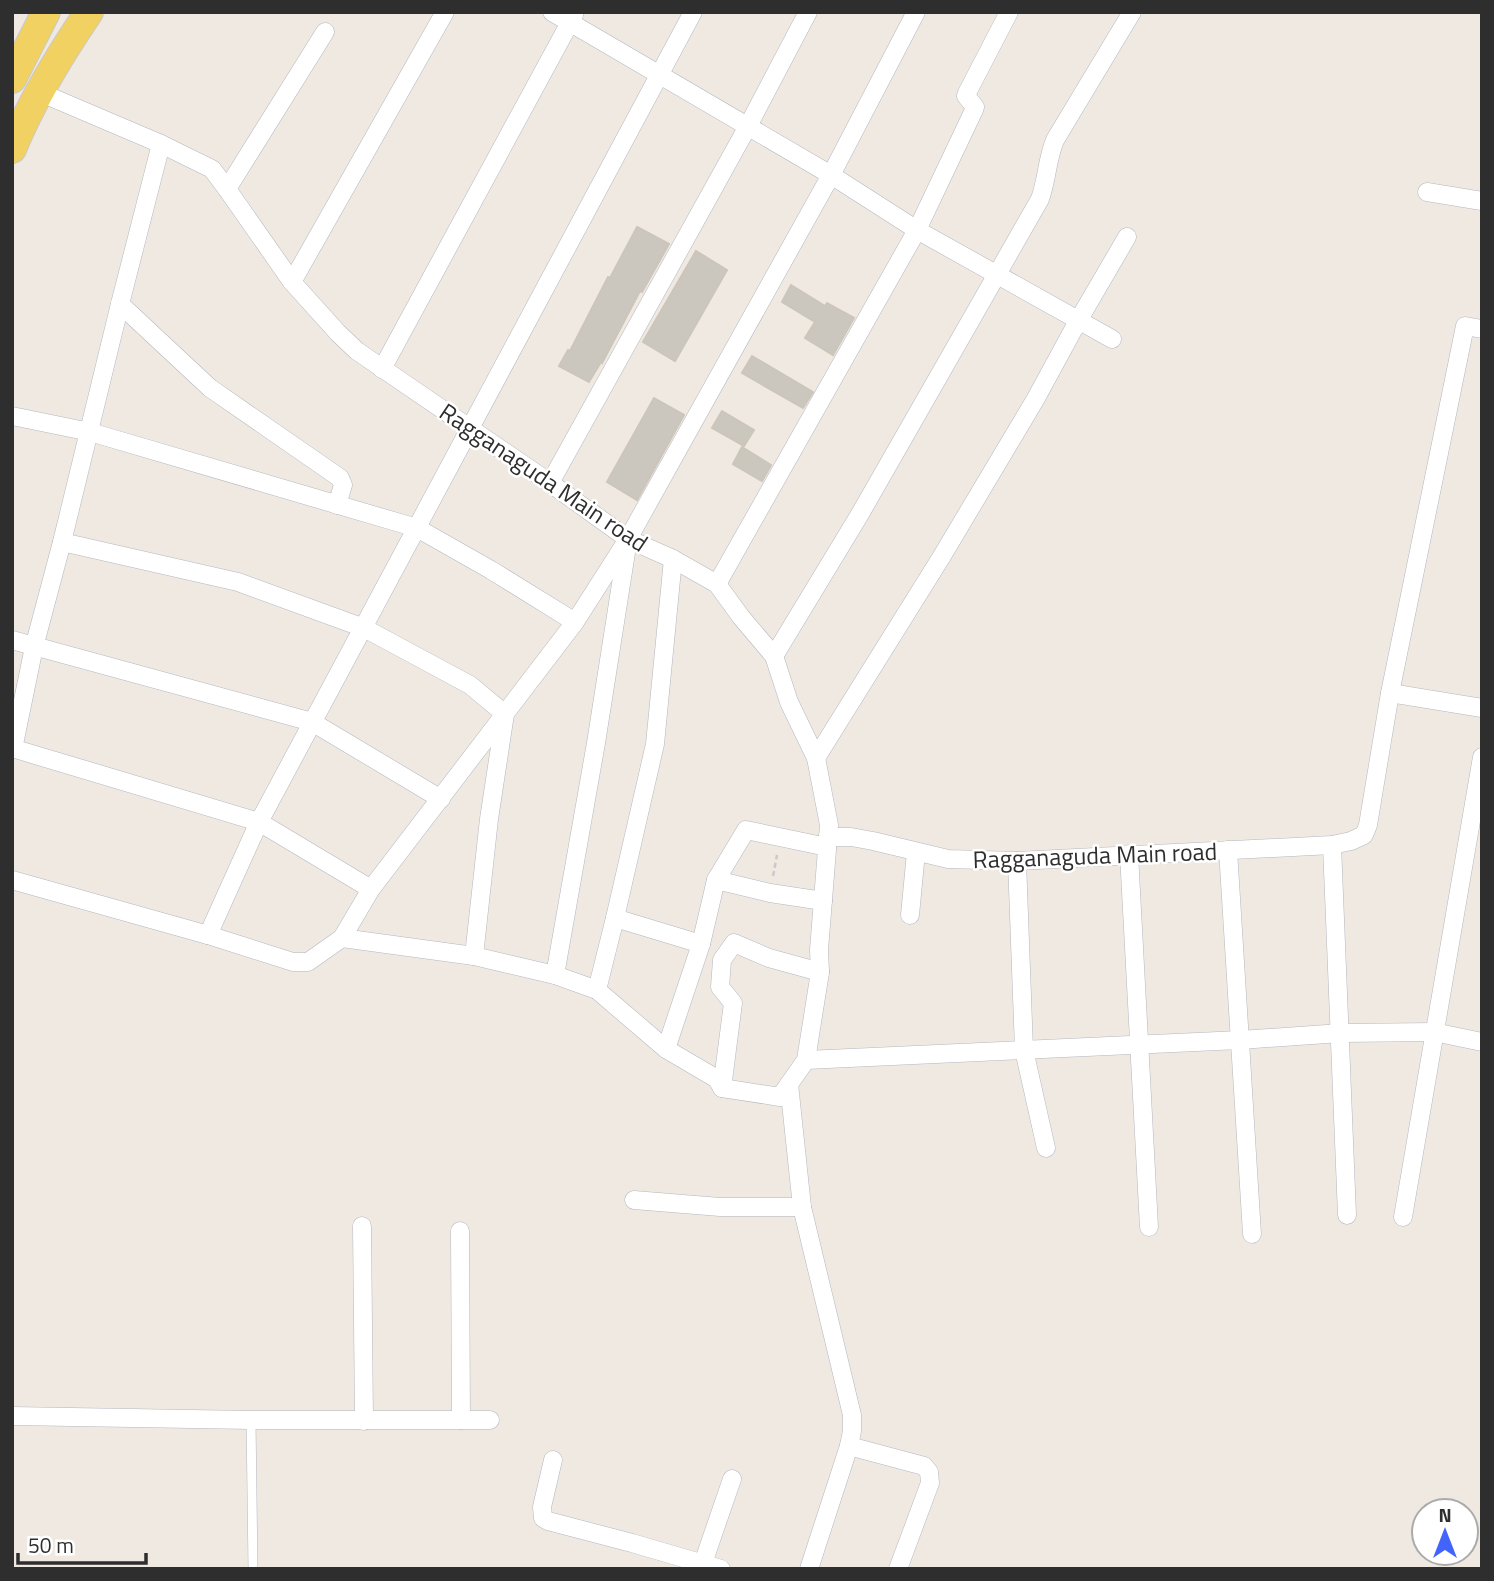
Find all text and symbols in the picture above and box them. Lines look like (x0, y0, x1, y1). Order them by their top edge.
street label: Ragganaguda Main road (433, 394, 655, 560)
street label: Ragganaguda Main road (972, 833, 1218, 877)
north arrow (1410, 1497, 1480, 1567)
text: N (1438, 1500, 1452, 1529)
scale bar (18, 1522, 145, 1566)
text: 50 m (28, 1529, 74, 1561)

